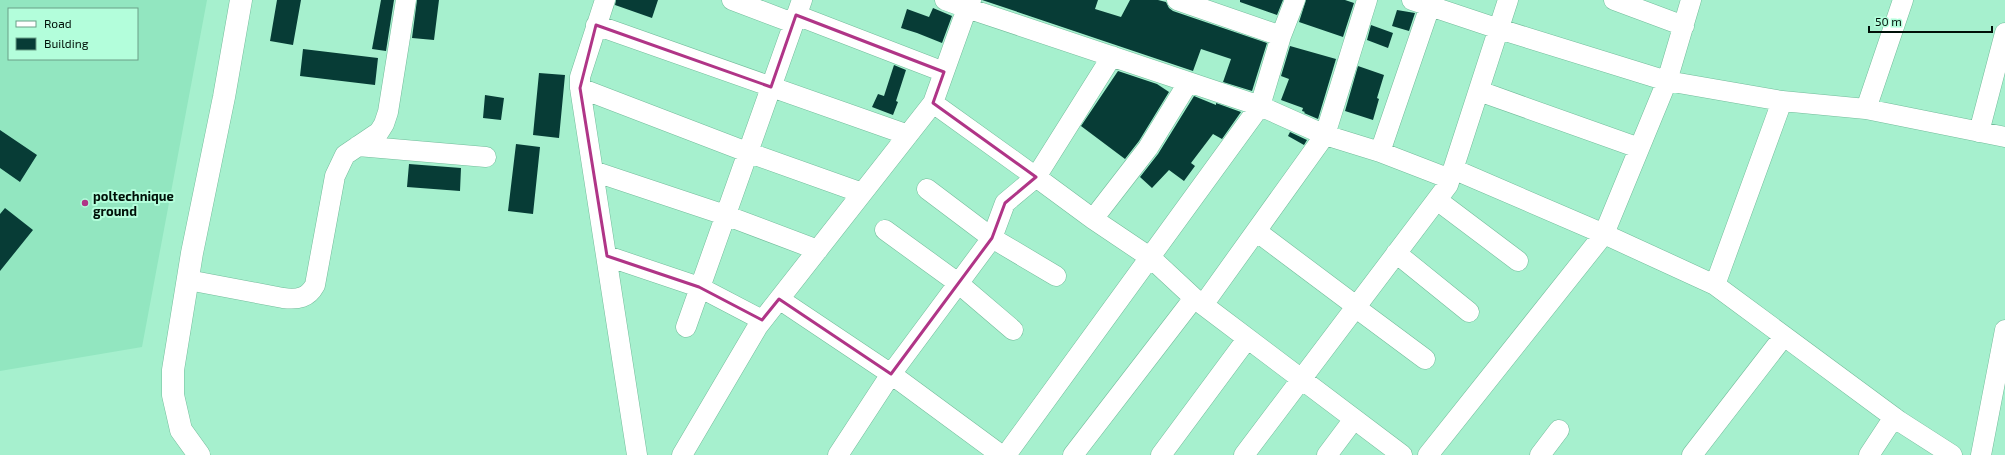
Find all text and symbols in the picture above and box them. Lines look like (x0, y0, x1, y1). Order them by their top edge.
legend (8, 8, 138, 60)
scale bar (1869, 8, 1992, 34)
text: 50 m (1875, 14, 1902, 28)
text: Road (44, 16, 72, 30)
text: Building (44, 36, 89, 50)
place label: poltechnique ground (93, 188, 174, 219)
marker: poltechnique ground (80, 198, 90, 208)

